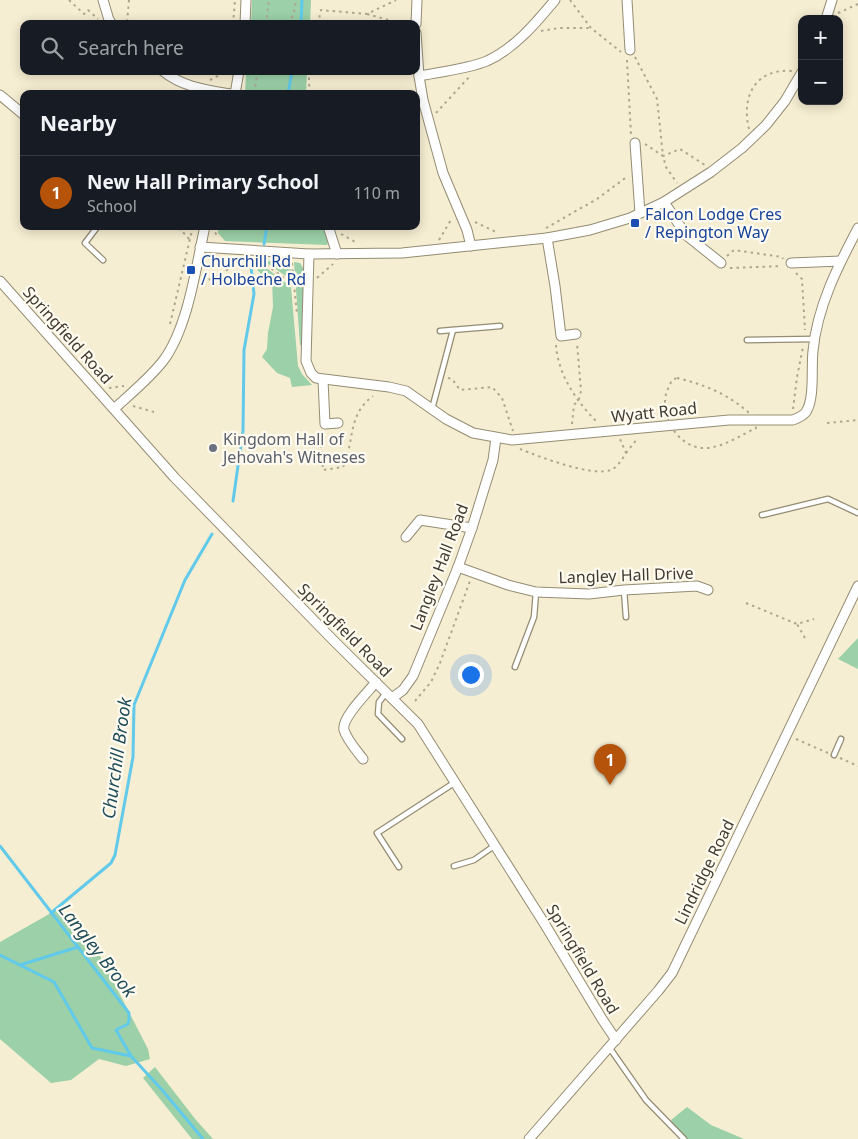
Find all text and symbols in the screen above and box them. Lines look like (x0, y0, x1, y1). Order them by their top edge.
map controls (798, 15, 843, 105)
button: + (798, 15, 843, 60)
search box (20, 20, 420, 75)
icon: search (38, 34, 66, 62)
text: Search here (78, 35, 184, 61)
button: − (798, 60, 843, 105)
text: Nearby (40, 109, 116, 137)
text: New Hall Primary School (87, 169, 319, 195)
text: 1 (51, 182, 61, 204)
text: 110 m (353, 182, 400, 204)
text: School (87, 195, 137, 217)
place label: Falcon Lodge Cres / Repington Way (645, 203, 782, 243)
marker: Falcon Lodge Cres / Repington Way (629, 217, 641, 229)
place label: Churchill Rd / Holbeche Rd (201, 250, 306, 290)
marker: Churchill Rd / Holbeche Rd (185, 264, 197, 276)
street label: Springfield Road (18, 281, 118, 389)
street label: Wyatt Road (610, 397, 698, 427)
place label: Kingdom Hall of Jehovah's Witneses (221, 428, 365, 468)
marker: Kingdom Hall of Jehovah's Witneses (207, 442, 219, 454)
street label: Langley Hall Road (405, 501, 473, 633)
street label: Langley Hall Drive (558, 562, 694, 588)
street label: Springfield Road (293, 578, 397, 682)
your location (458, 662, 484, 688)
water label: Churchill Brook (96, 695, 137, 820)
pin: 1 (594, 744, 626, 785)
street label: Lindridge Road (669, 816, 739, 928)
water label: Langley Brook (54, 898, 143, 1003)
street label: Springfield Road (542, 900, 624, 1018)

